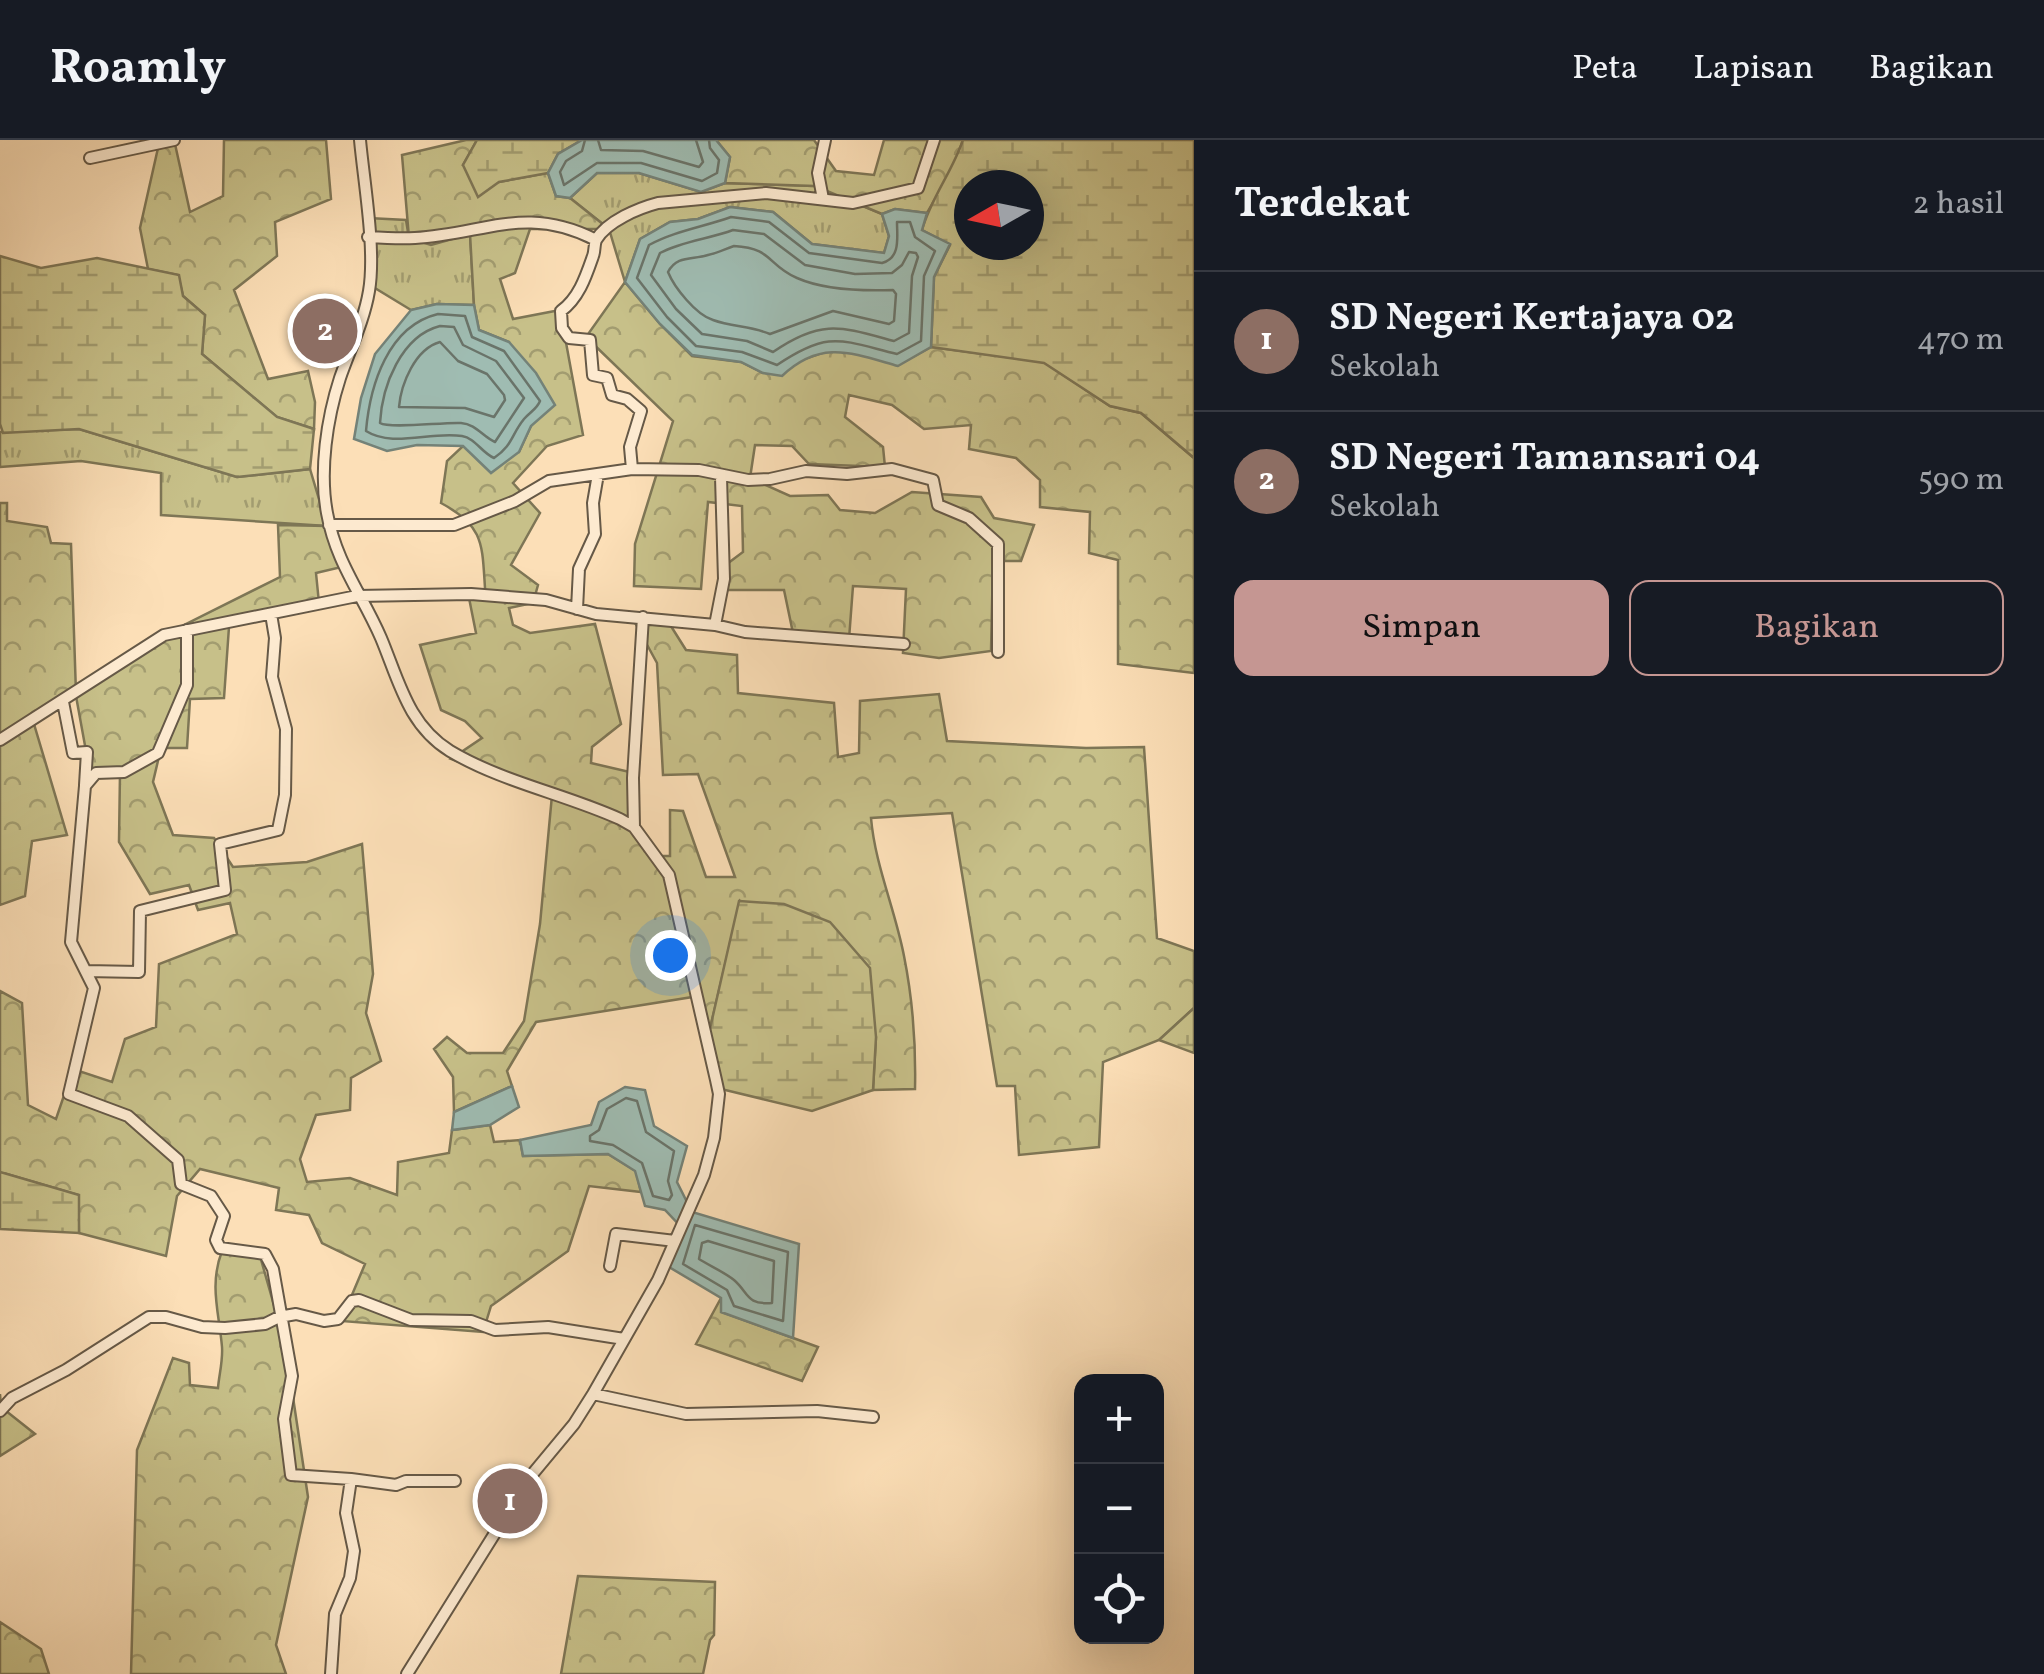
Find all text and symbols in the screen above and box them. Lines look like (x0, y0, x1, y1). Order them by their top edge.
text: Roamly (50, 36, 226, 103)
text: Peta (1572, 45, 1638, 93)
text: Lapisan (1693, 45, 1814, 93)
text: Bagikan (1869, 45, 1994, 93)
north arrow (954, 170, 1044, 260)
text: Terdekat (1234, 176, 1410, 235)
text: 2 hasil (1913, 183, 2004, 227)
text: SD Negeri Kertajaya 02 (1329, 293, 1735, 346)
pin: 2 (292, 294, 358, 368)
text: 1 (1260, 319, 1273, 363)
text: 470 m (1917, 319, 2004, 363)
text: Sekolah (1329, 346, 1440, 390)
text: SD Negeri Tamansari 04 (1329, 433, 1760, 486)
text: 2 (1258, 459, 1275, 503)
text: 590 m (1918, 459, 2004, 503)
text: Sekolah (1329, 486, 1440, 530)
button: Simpan (1234, 580, 1609, 676)
button: Bagikan (1629, 580, 2004, 676)
your location (645, 930, 696, 981)
map controls (1074, 1374, 1164, 1644)
button: + (1074, 1374, 1164, 1464)
pin: 1 (478, 1464, 542, 1538)
button: − (1074, 1464, 1164, 1554)
button: locate (1074, 1554, 1164, 1644)

